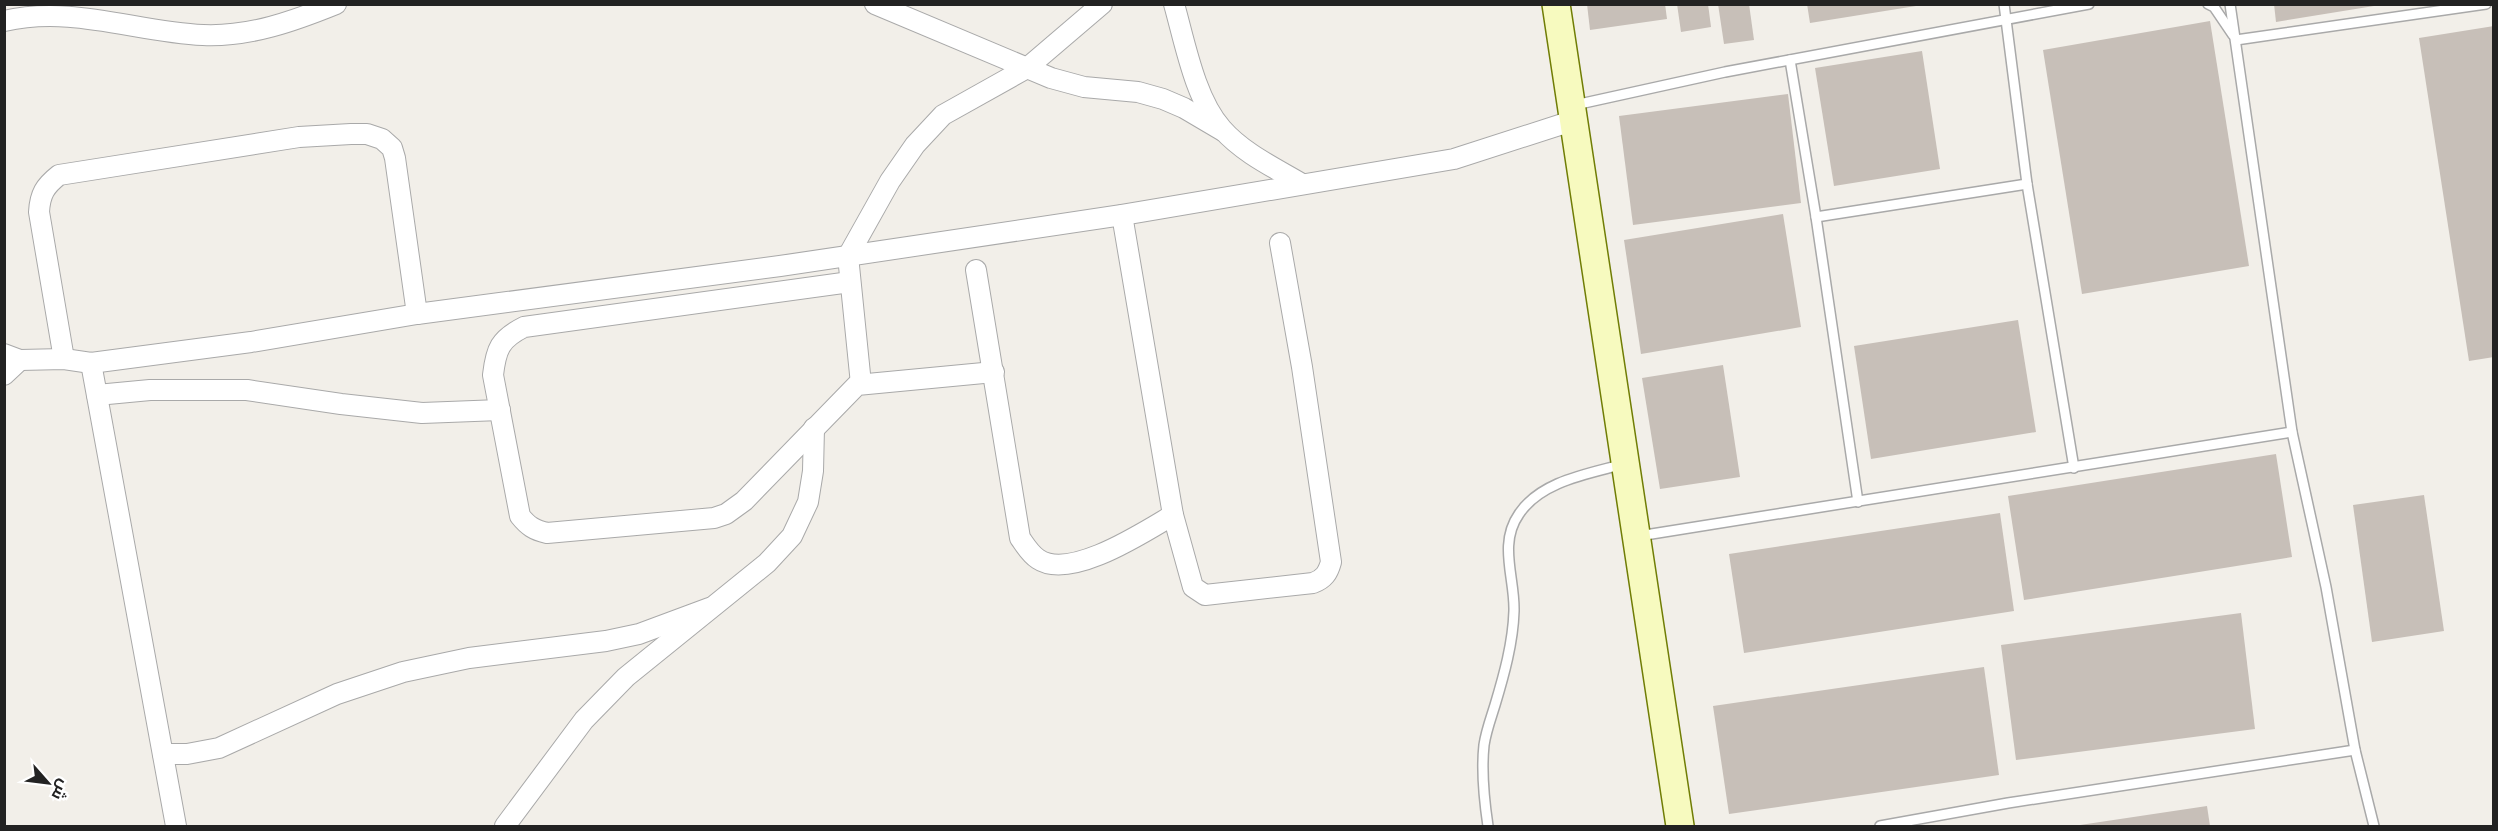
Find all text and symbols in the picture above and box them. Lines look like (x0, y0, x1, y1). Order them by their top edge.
north arrow (18, 753, 78, 813)
text: ش (47, 776, 75, 804)

